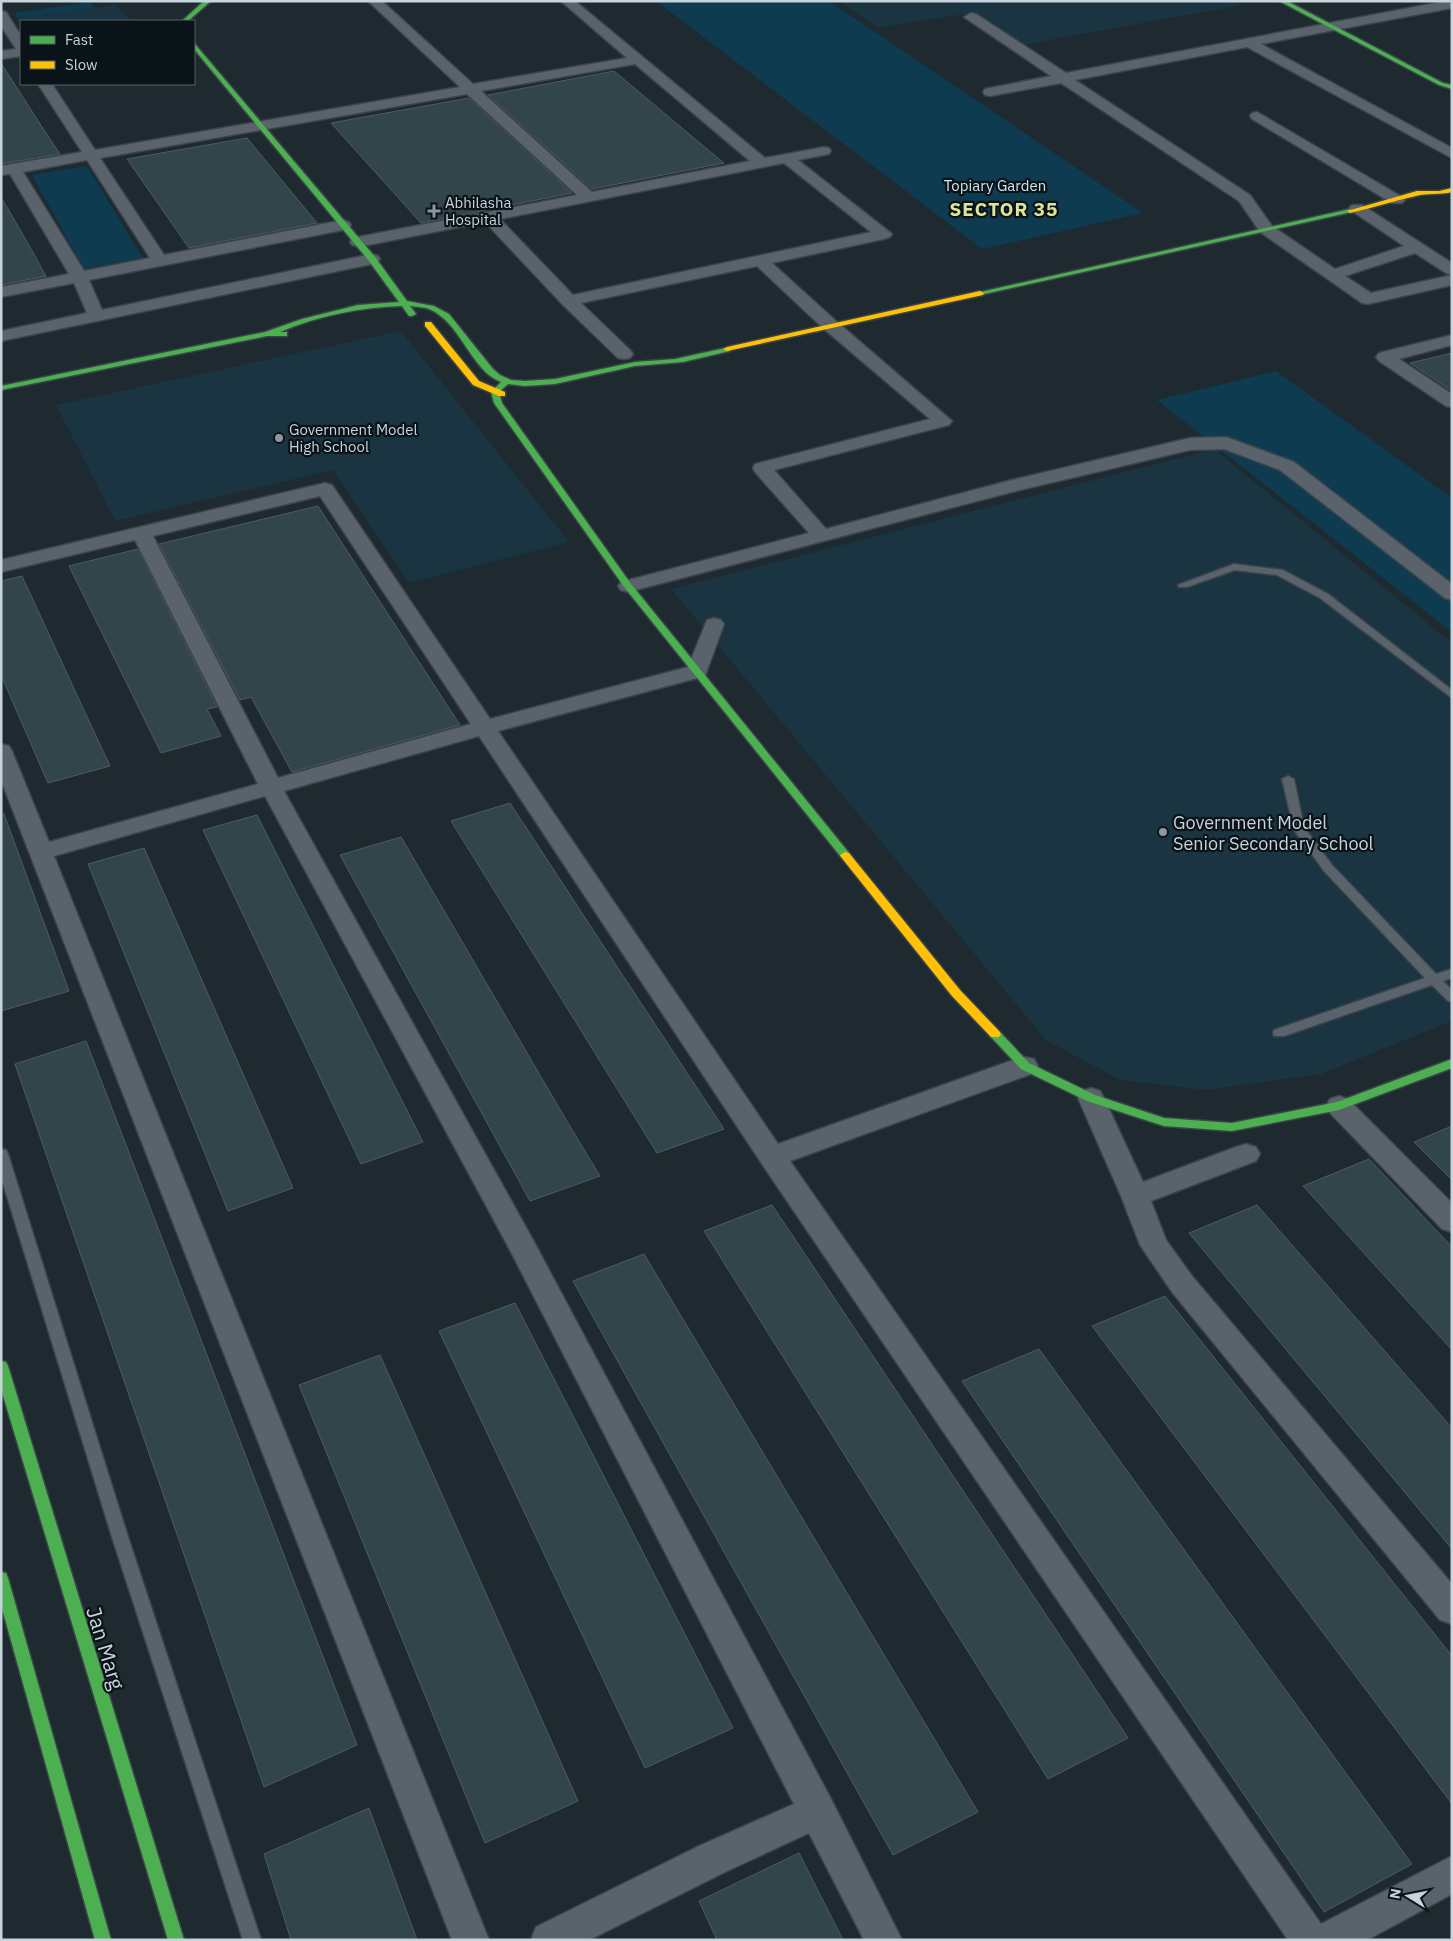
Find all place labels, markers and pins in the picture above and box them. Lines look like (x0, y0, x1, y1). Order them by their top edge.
place label: Abhilasha Hospital (445, 193, 512, 229)
marker: Abhilasha Hospital (427, 204, 441, 218)
place label: Government Model High School (289, 420, 417, 456)
marker: Government Model High School (273, 432, 285, 444)
place label: Government Model Senior Secondary School (1173, 811, 1374, 855)
marker: Government Model Senior Secondary School (1157, 826, 1169, 838)

